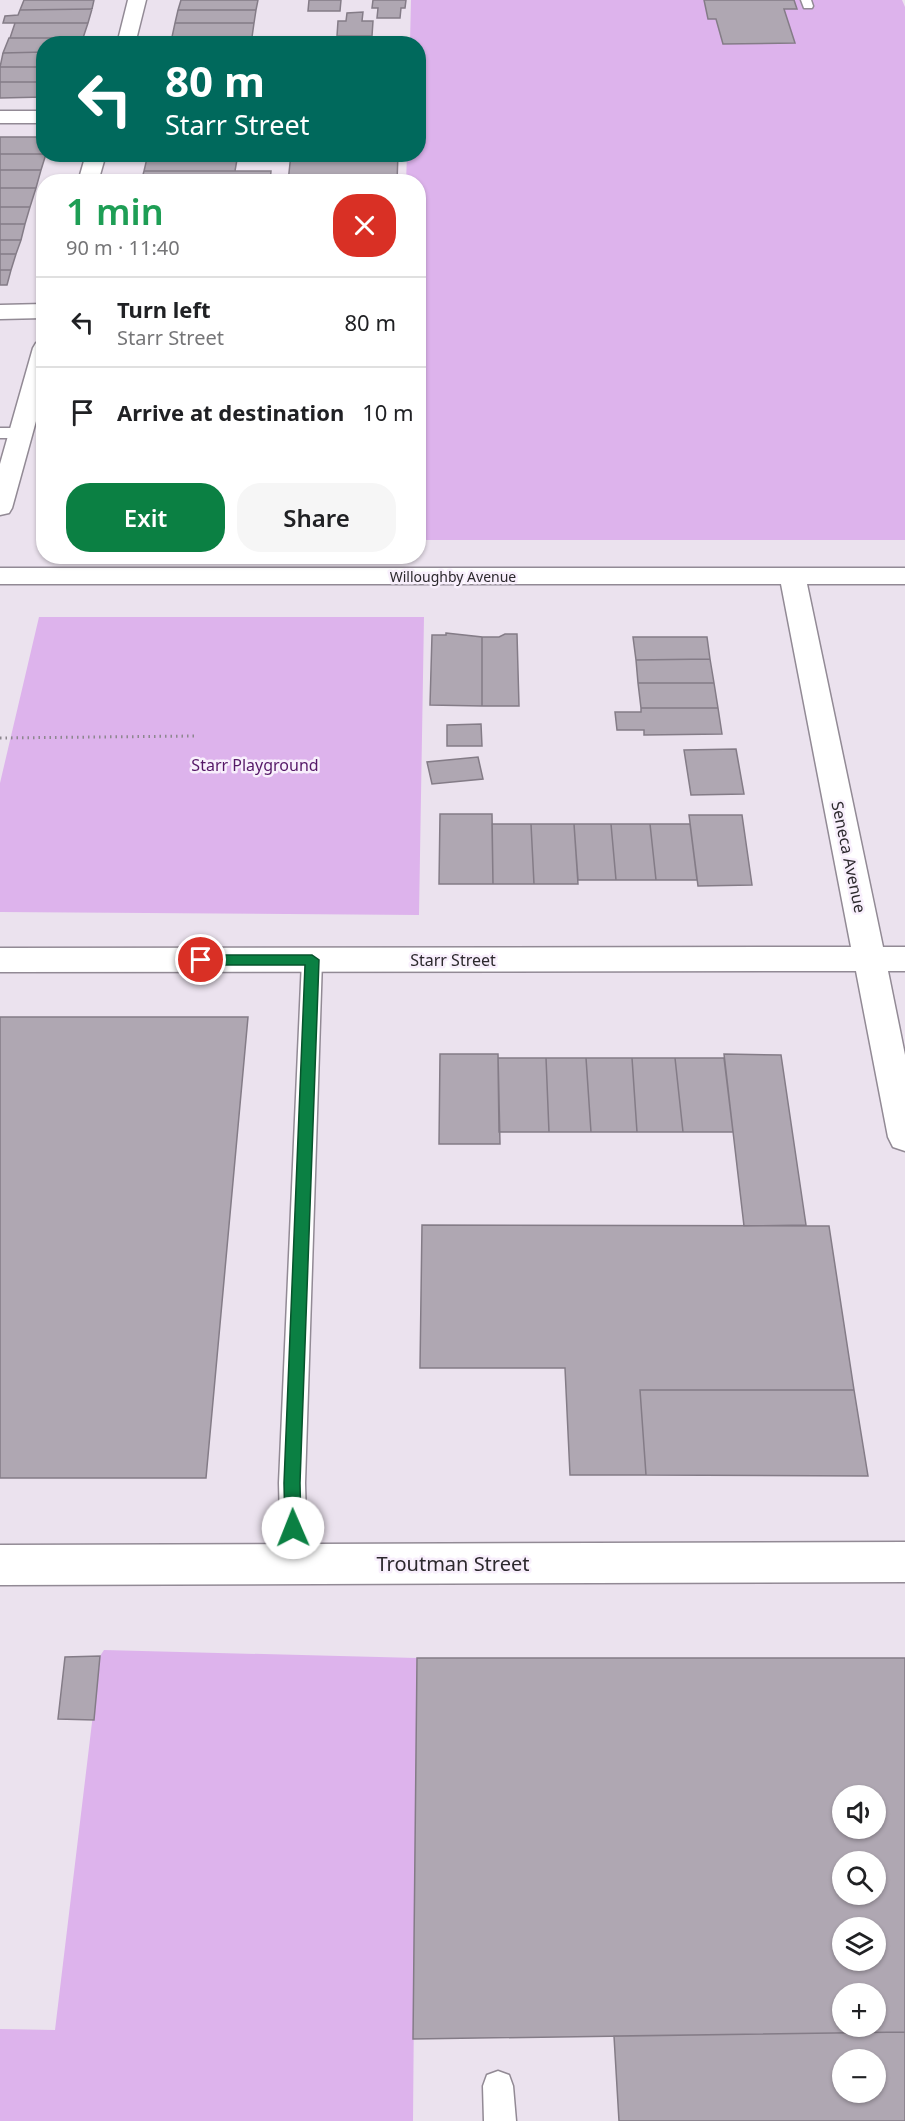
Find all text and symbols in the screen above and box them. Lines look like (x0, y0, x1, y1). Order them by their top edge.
text: 80 m (165, 52, 265, 109)
icon: left (66, 60, 144, 138)
text: Starr Street (165, 106, 309, 143)
text: 1 min (66, 187, 164, 236)
button: close (333, 194, 396, 257)
text: 90 m · 11:40 (66, 234, 180, 261)
text: Turn left (117, 294, 211, 324)
icon: left (66, 306, 99, 339)
text: 80 m (345, 307, 396, 337)
text: Starr Street (117, 324, 224, 351)
icon: arrive (66, 396, 99, 429)
text: Arrive at destination (117, 397, 344, 427)
text: 10 m (362, 397, 414, 427)
button: Exit (66, 483, 225, 552)
button: Share (237, 483, 396, 552)
street label: Willoughby Avenue (390, 567, 516, 586)
park label: Starr Playground (191, 754, 319, 776)
street label: Seneca Avenue (826, 799, 872, 915)
pin (175, 934, 226, 985)
icon: arrive (184, 943, 217, 976)
street label: Starr Street (410, 949, 496, 971)
position arrow (261, 1496, 325, 1560)
street label: Troutman Street (377, 1550, 529, 1577)
map controls (832, 1785, 886, 2103)
button: sound (832, 1785, 886, 1839)
button: search (832, 1851, 886, 1905)
button: layers (832, 1917, 886, 1971)
button: + (832, 1983, 886, 2037)
button: − (832, 2049, 886, 2103)

